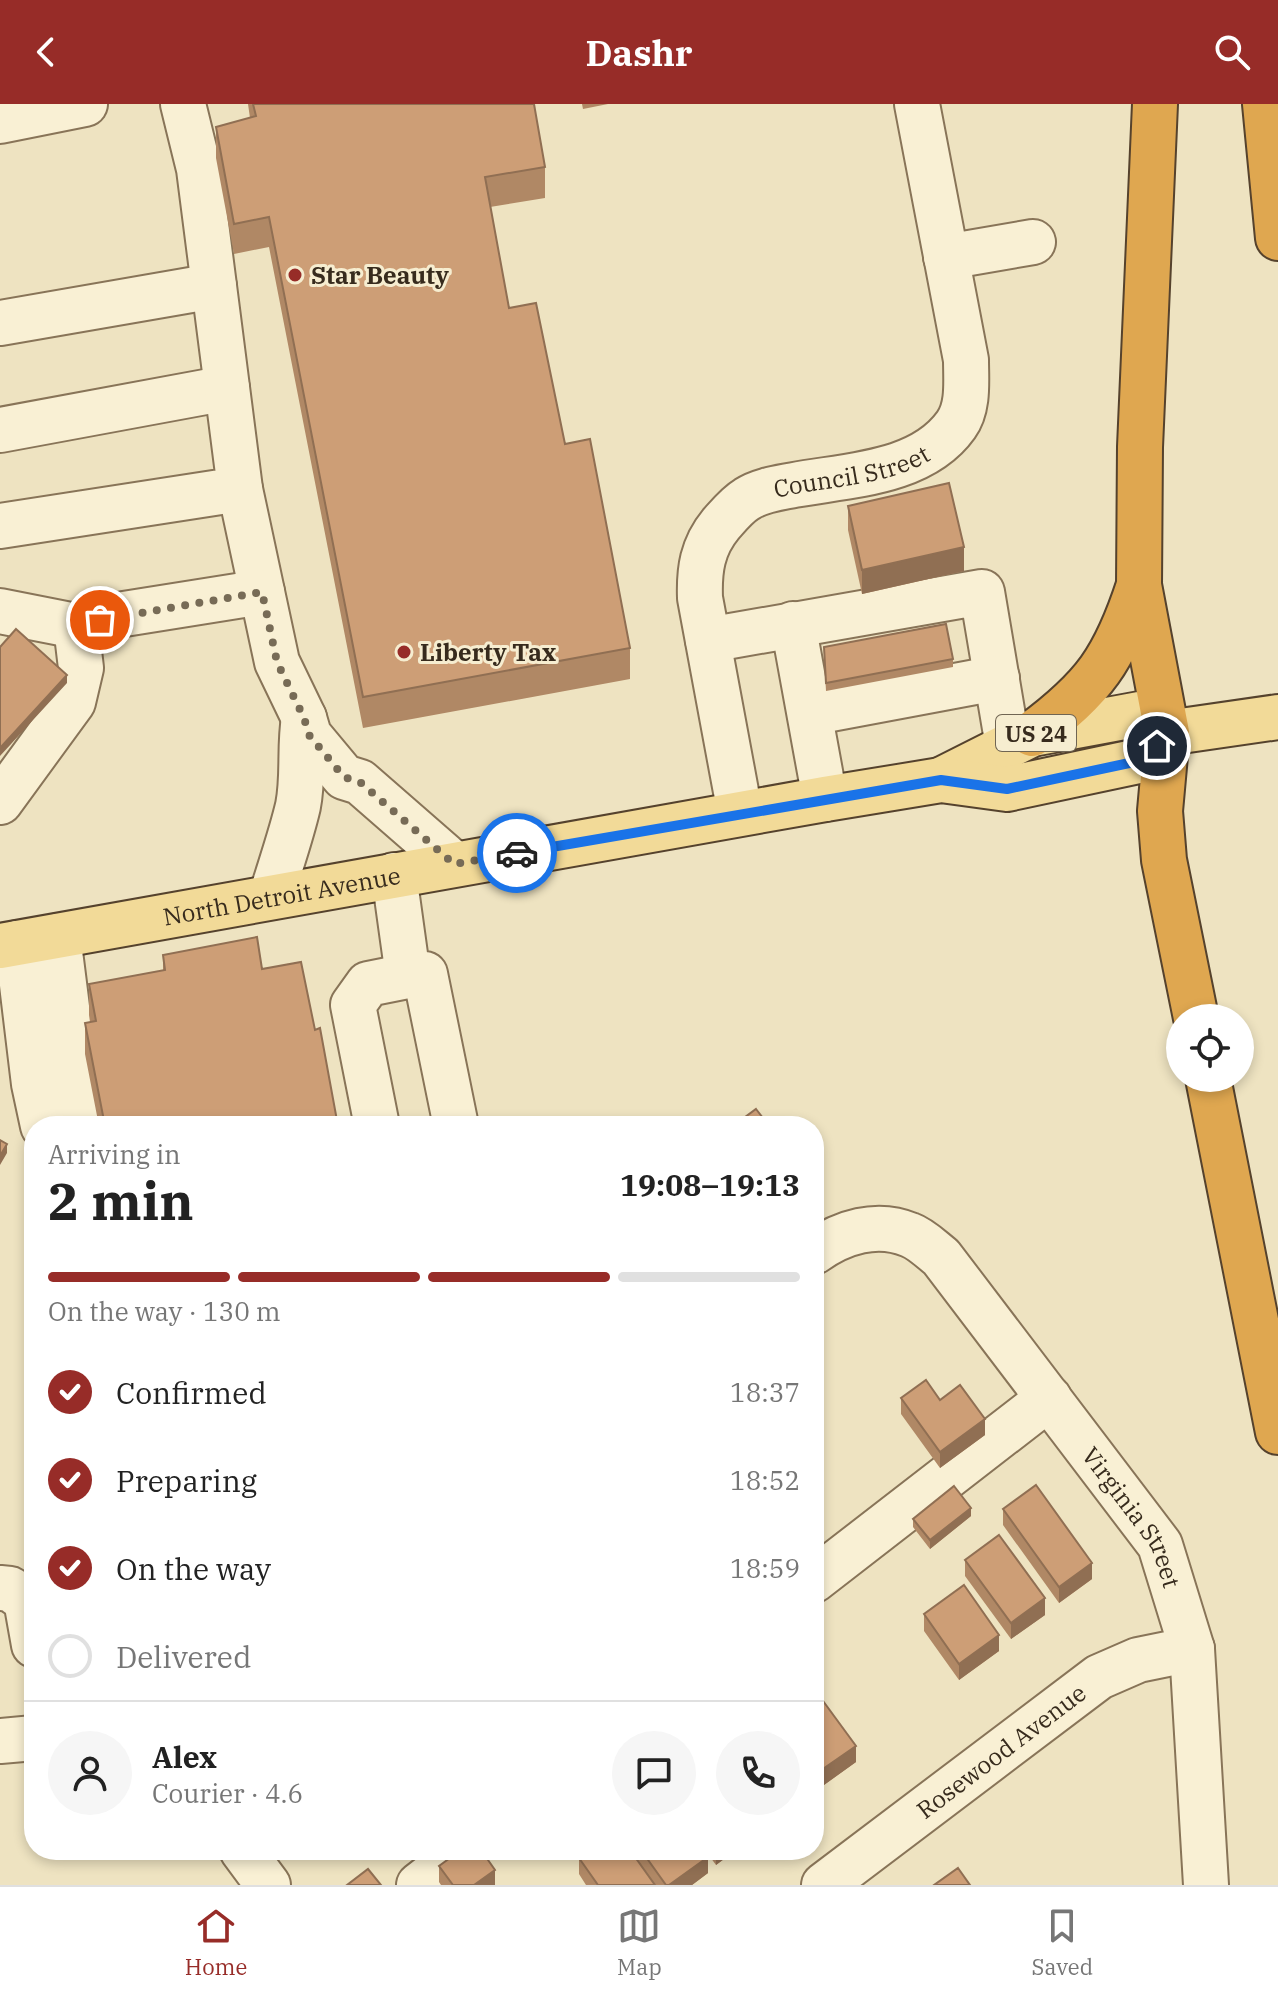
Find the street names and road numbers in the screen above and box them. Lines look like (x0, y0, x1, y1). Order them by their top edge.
street label: Council Street (771, 437, 935, 505)
road number: US 24 (996, 715, 1076, 751)
street label: North Detroit Avenue (160, 859, 403, 933)
street label: Virginia Street (1075, 1440, 1188, 1592)
street label: Rosewood Avenue (910, 1677, 1092, 1826)

